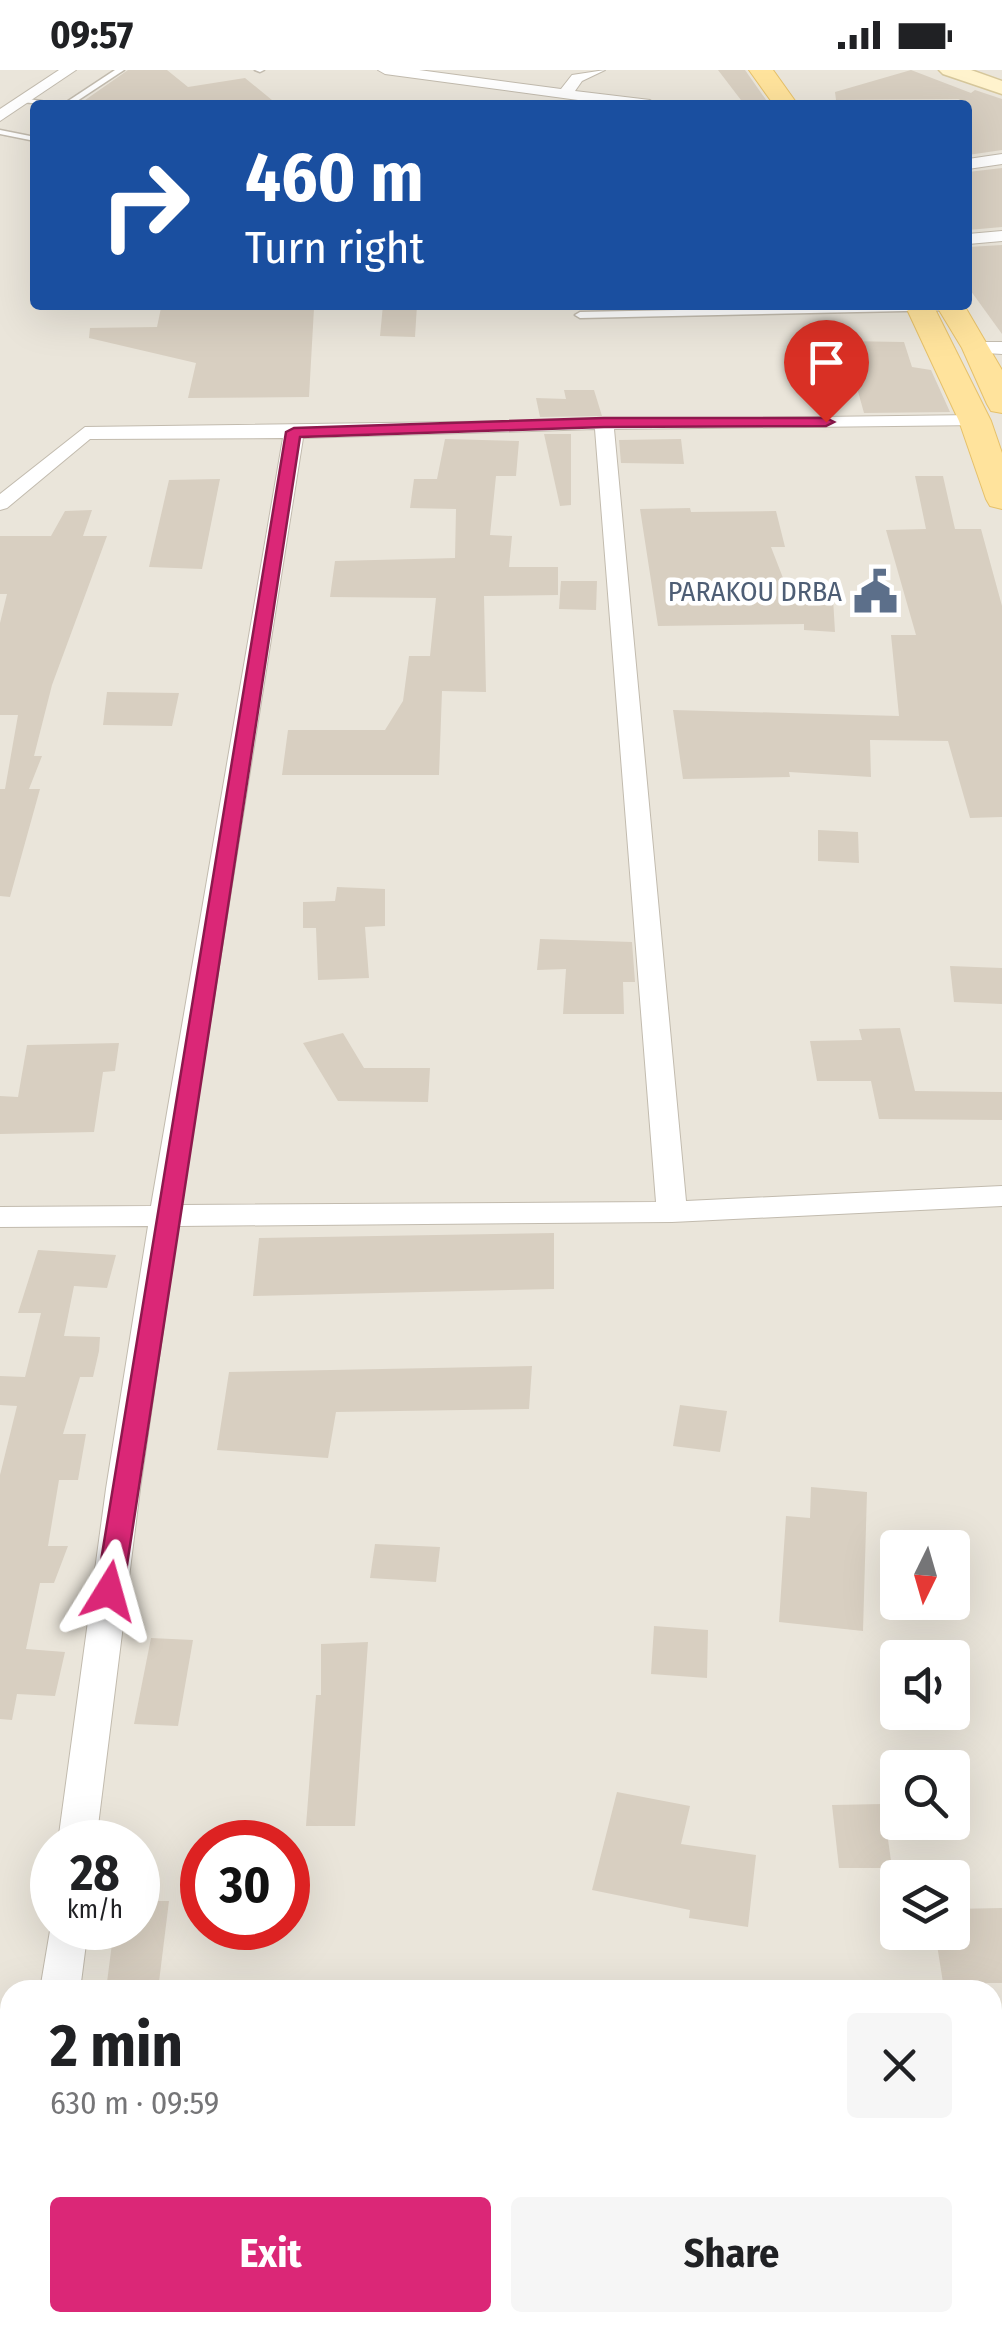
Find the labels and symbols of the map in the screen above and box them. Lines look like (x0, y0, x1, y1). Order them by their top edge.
pin (784, 320, 869, 423)
public building icon: PARAKOU DRBA (851, 567, 899, 615)
place label: PARAKOU DRBA (668, 575, 842, 608)
north arrow (880, 1530, 970, 1620)
position arrow (57, 1539, 161, 1643)
speed limit sign: 30 (180, 1820, 310, 1950)

